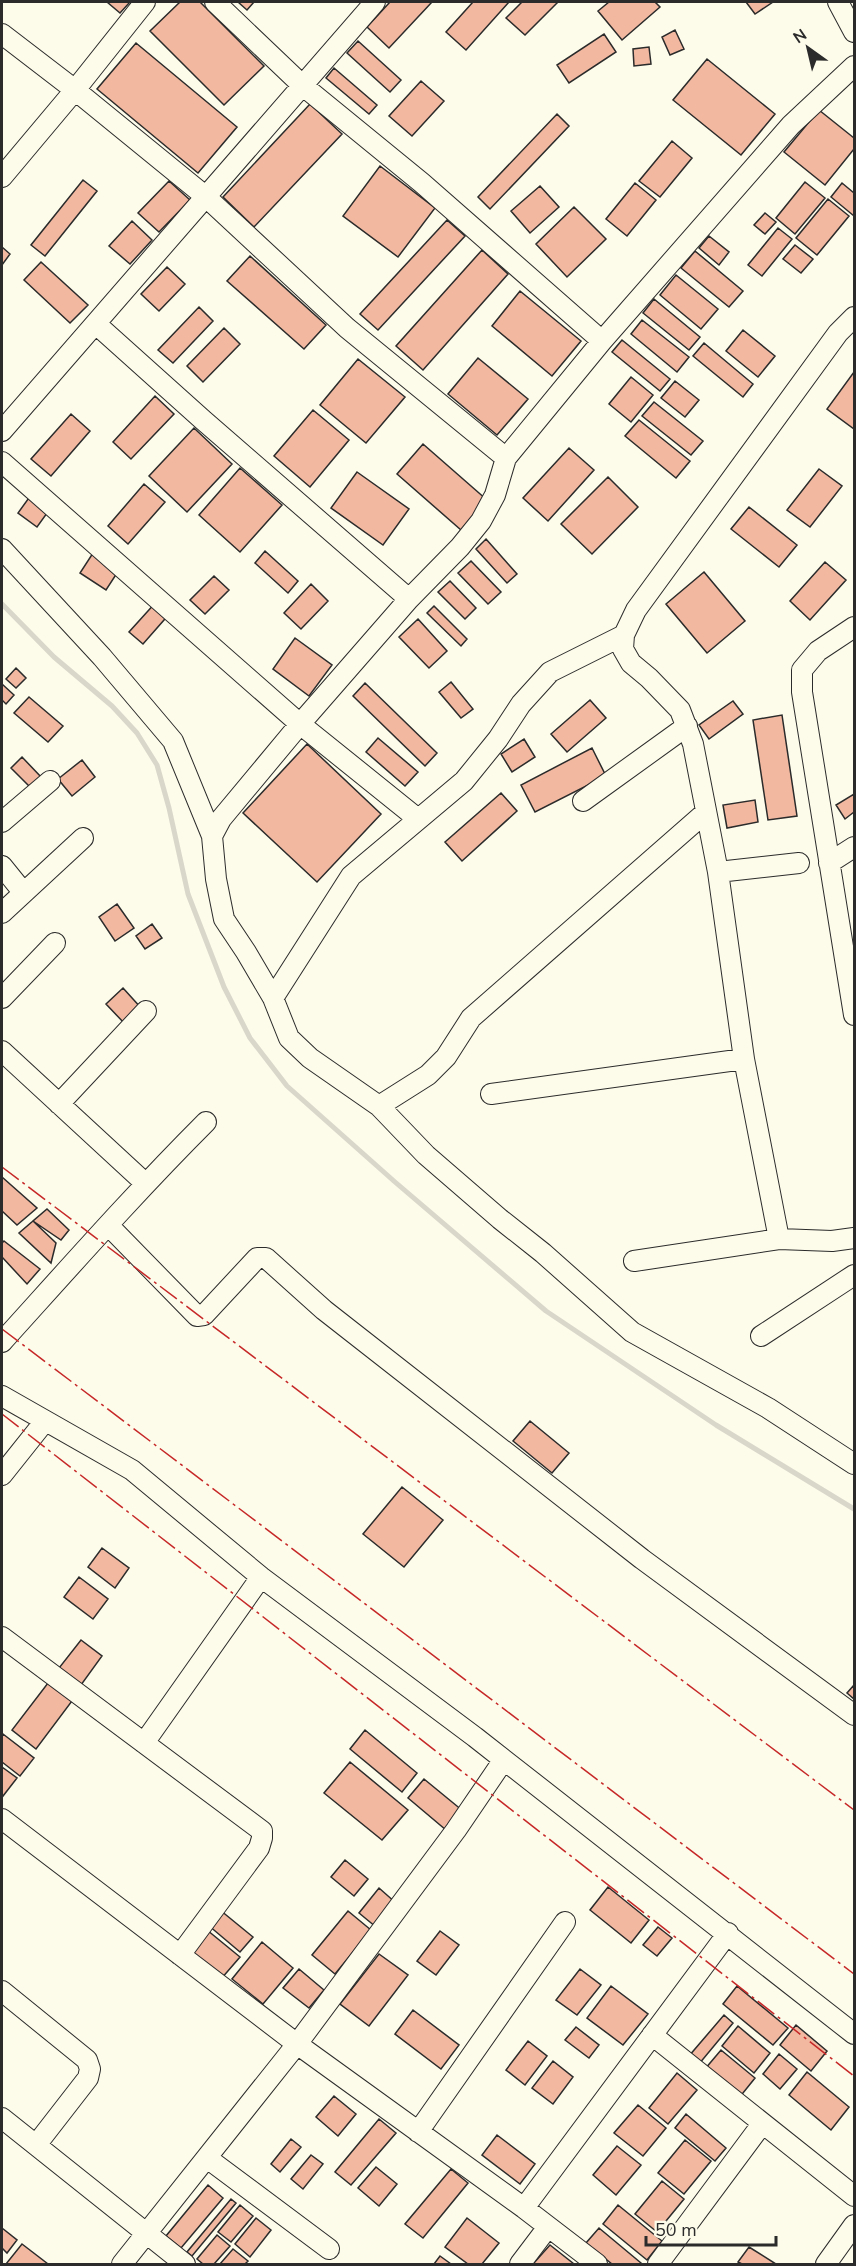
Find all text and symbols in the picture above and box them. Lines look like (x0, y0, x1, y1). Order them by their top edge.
north arrow (778, 18, 838, 78)
text: N (789, 24, 811, 49)
scale bar (646, 2209, 776, 2247)
text: 50 m (655, 2218, 697, 2242)

